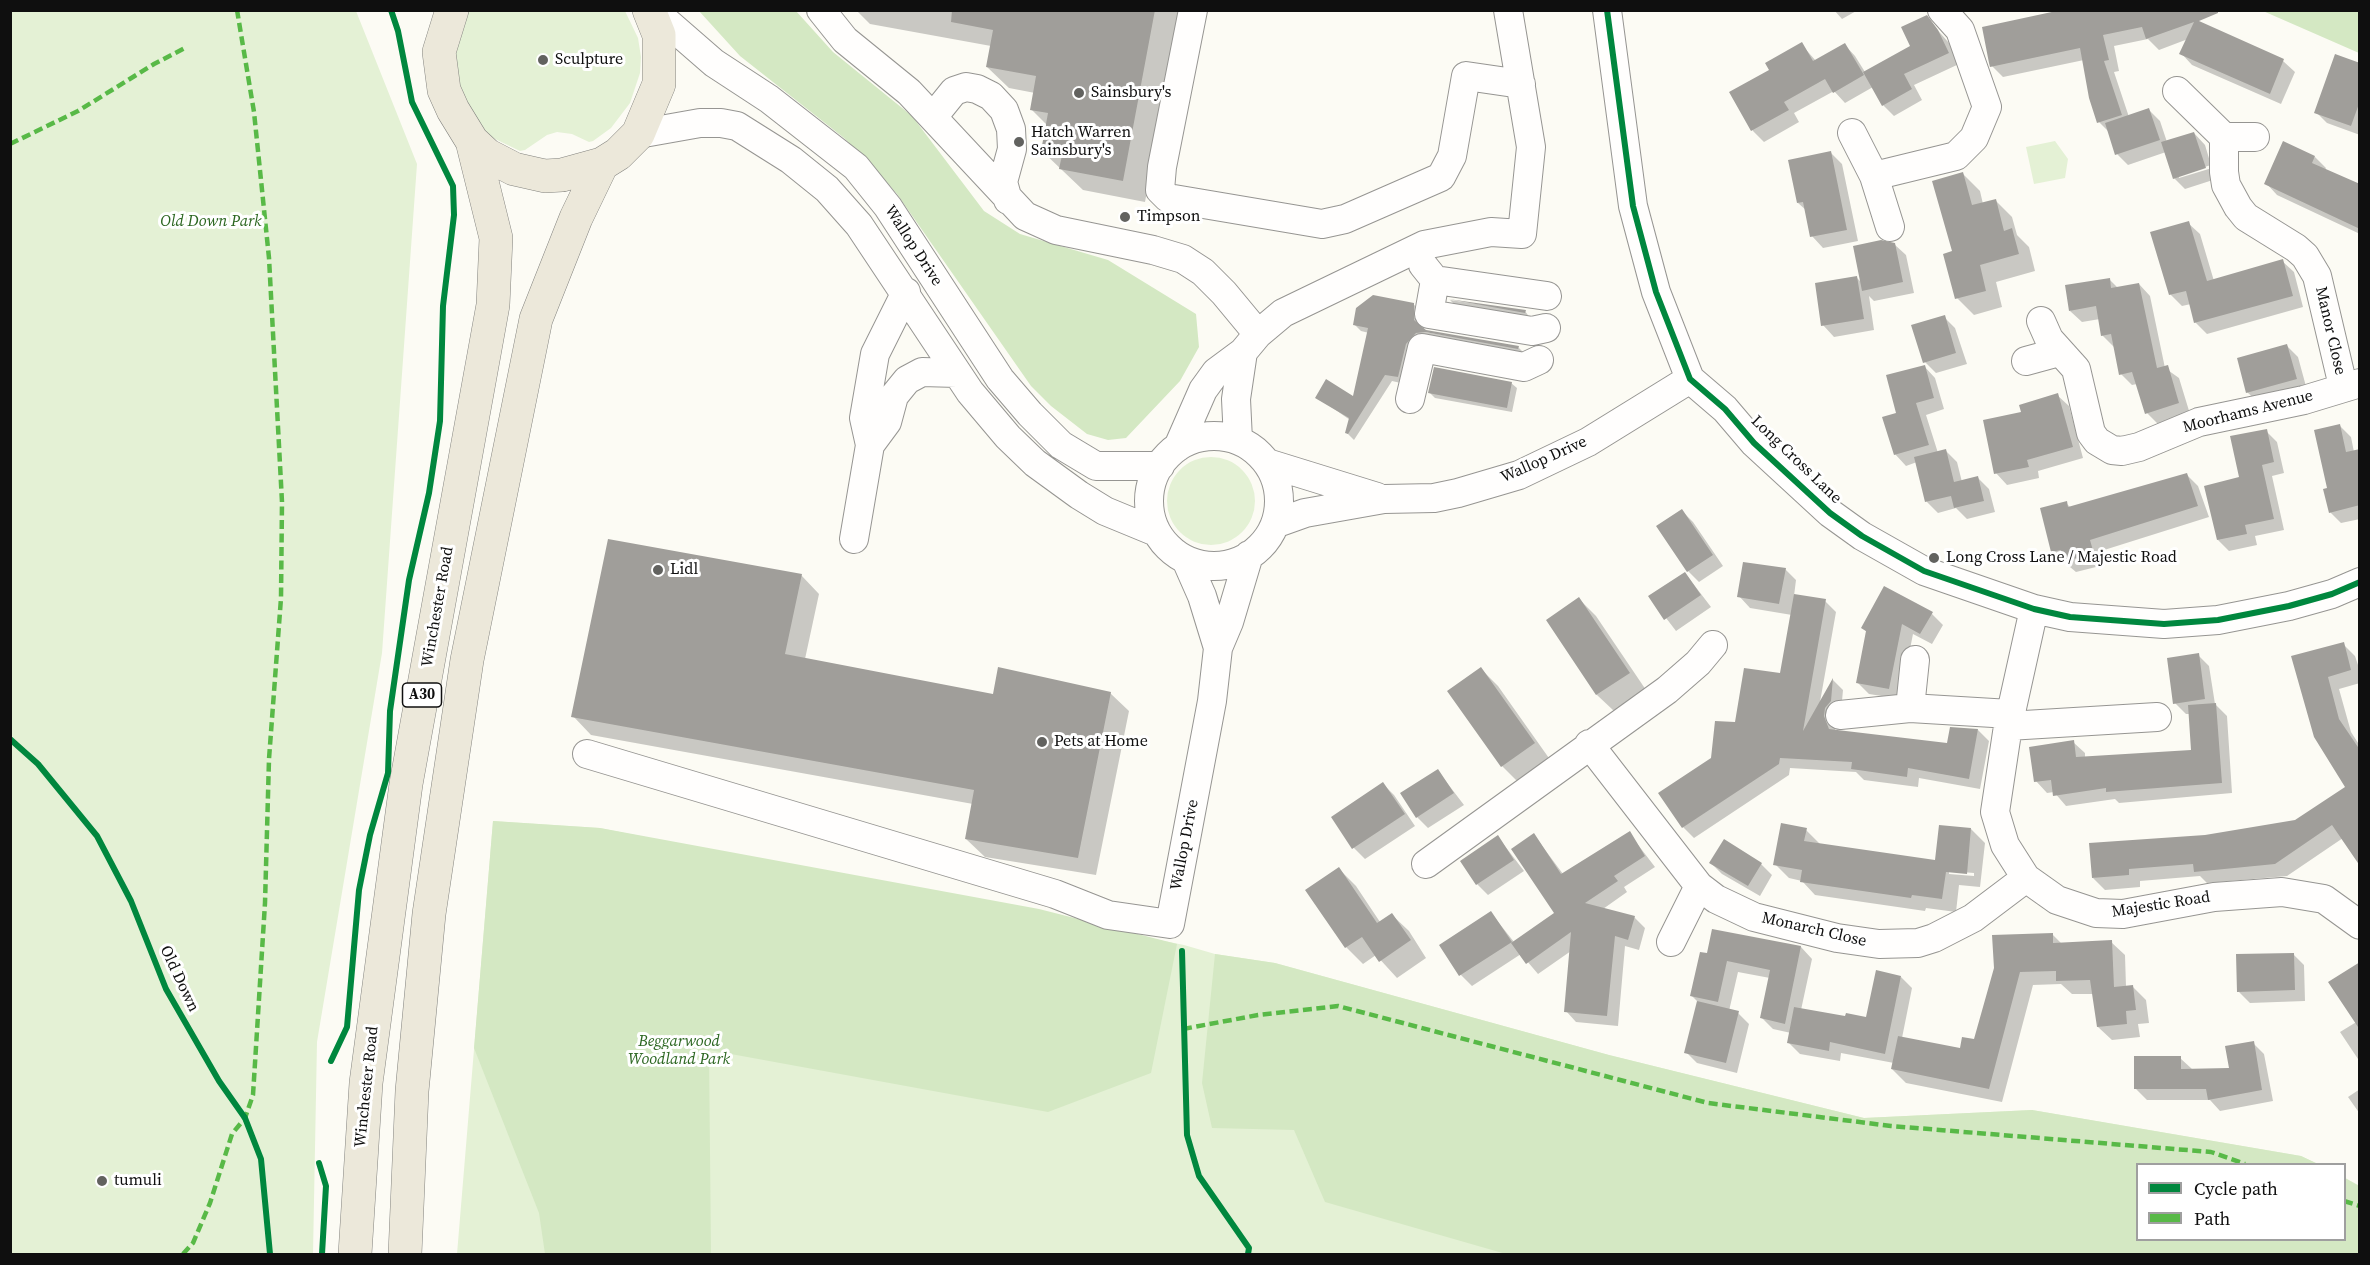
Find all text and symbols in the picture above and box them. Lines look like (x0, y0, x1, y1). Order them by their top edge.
place label: Sculpture (555, 50, 623, 70)
marker: Sculpture (536, 53, 550, 67)
place label: Sainsbury's (1091, 83, 1171, 103)
marker: Sainsbury's (1072, 86, 1086, 100)
place label: Hatch Warren Sainsbury's (1031, 123, 1131, 161)
marker: Hatch Warren Sainsbury's (1012, 135, 1026, 149)
street label: Wallop Drive (880, 202, 946, 290)
place label: Timpson (1137, 207, 1200, 227)
marker: Timpson (1118, 210, 1132, 224)
park label: Old Down Park (160, 212, 262, 232)
street label: Manor Close (2311, 285, 2349, 377)
street label: Moorhams Avenue (2181, 387, 2315, 437)
street label: Long Cross Lane (1747, 412, 1845, 508)
street label: Wallop Drive (1498, 432, 1590, 488)
street label: Winchester Road (418, 545, 458, 669)
place label: Long Cross Lane / Majestic Road (1946, 548, 2177, 568)
marker: Long Cross Lane / Majestic Road (1927, 551, 1941, 565)
place label: Lidl (670, 560, 698, 580)
marker: Lidl (651, 563, 665, 577)
road number: A30 (402, 683, 442, 707)
place label: Pets at Home (1054, 732, 1148, 752)
marker: Pets at Home (1035, 735, 1049, 749)
street label: Wallop Drive (1167, 798, 1203, 892)
street label: Majestic Road (2110, 888, 2212, 922)
street label: Monarch Close (1760, 909, 1868, 951)
street label: Old Down (155, 943, 203, 1015)
street label: Winchester Road (351, 1025, 383, 1149)
park label: Beggarwood Woodland Park (628, 1032, 730, 1070)
legend (2136, 1163, 2346, 1241)
place label: tumuli (114, 1171, 162, 1191)
marker: tumuli (95, 1174, 109, 1188)
text: Cycle path (2194, 1176, 2278, 1201)
text: Path (2194, 1206, 2230, 1231)

